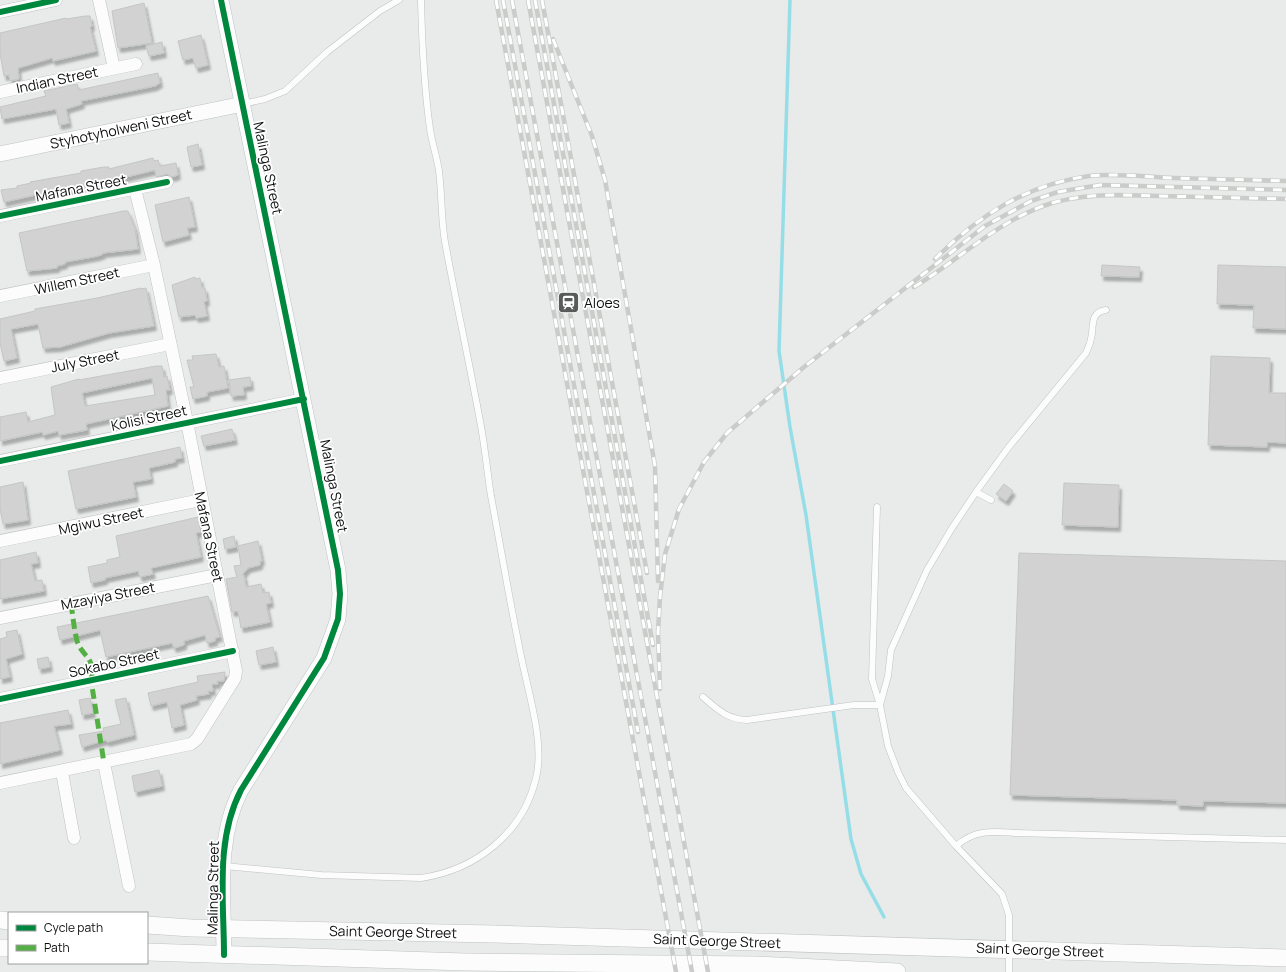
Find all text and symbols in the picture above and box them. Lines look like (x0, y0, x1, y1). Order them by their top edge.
street label: Indian Street (14, 61, 100, 97)
street label: Styhotyholweni Street (48, 104, 194, 153)
street label: Malinga Street (249, 120, 288, 216)
street label: Mafana Street (34, 169, 128, 206)
street label: Willem Street (33, 262, 122, 299)
station icon: Aloes (555, 290, 581, 316)
place label: Aloes (584, 293, 620, 312)
street label: July Street (49, 344, 121, 376)
street label: Kolisi Street (109, 400, 189, 435)
street label: Malinga Street (316, 438, 353, 534)
street label: Mafana Street (191, 490, 228, 584)
street label: Mgiwu Street (57, 502, 145, 539)
street label: Mzayiya Street (59, 577, 157, 614)
street label: Sokabo Street (67, 644, 161, 681)
street label: Malinga Street (202, 840, 223, 935)
legend (8, 912, 148, 964)
text: Cycle path (44, 919, 103, 936)
street label: Saint George Street (329, 921, 458, 942)
street label: Saint George Street (653, 929, 782, 952)
street label: Saint George Street (976, 938, 1105, 961)
text: Path (44, 939, 70, 956)

